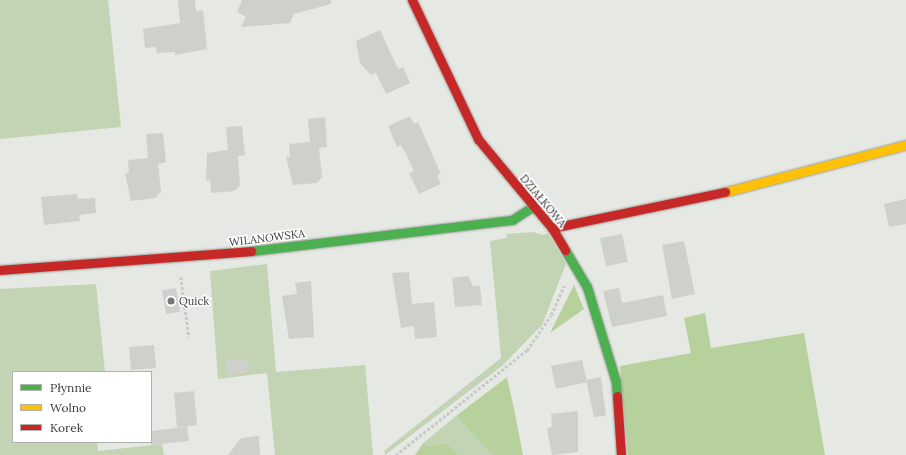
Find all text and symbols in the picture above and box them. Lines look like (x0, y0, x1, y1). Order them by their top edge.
street label: DZIAŁKOWA (517, 172, 569, 230)
street label: WILANOWSKA (228, 227, 306, 249)
place label: Quick (179, 294, 209, 308)
marker: Quick (166, 296, 176, 306)
legend (12, 371, 152, 443)
text: Płynnie (50, 380, 92, 395)
text: Wolno (50, 400, 86, 415)
text: Korek (50, 420, 83, 435)

